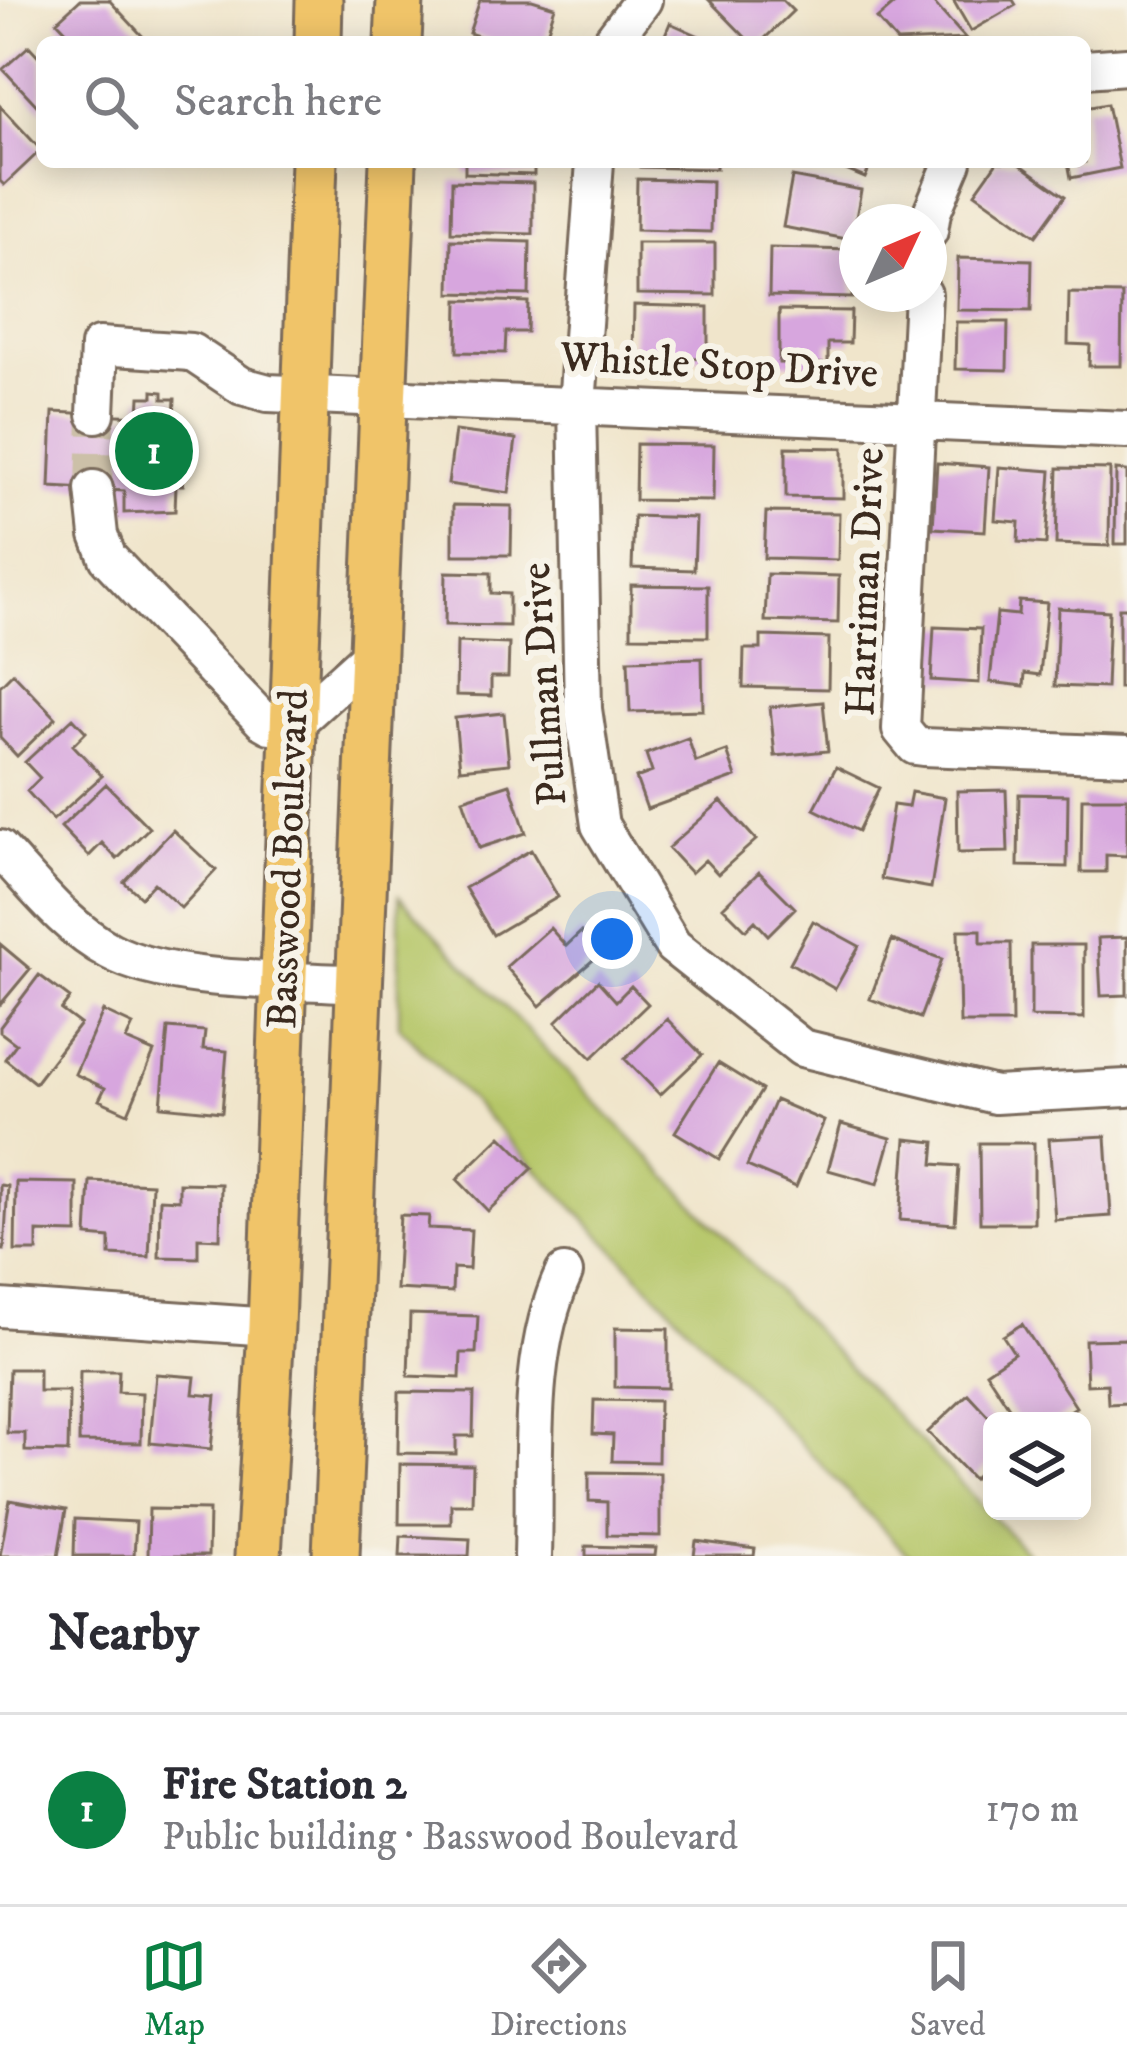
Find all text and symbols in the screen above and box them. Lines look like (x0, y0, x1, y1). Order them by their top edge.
search box (36, 36, 1091, 168)
icon: search (78, 69, 144, 135)
text: Search here (174, 74, 382, 130)
north arrow (839, 204, 947, 312)
street label: Whistle Stop Drive (558, 332, 879, 400)
pin: 1 (115, 406, 193, 496)
street label: Harriman Drive (835, 447, 897, 717)
street label: Pullman Drive (511, 561, 579, 807)
street label: Basswood Boulevard (257, 688, 321, 1030)
your location (582, 909, 642, 969)
map controls (983, 1412, 1091, 1520)
button: layers (983, 1412, 1091, 1520)
text: Nearby (48, 1602, 199, 1666)
text: Fire Station 2 (162, 1757, 407, 1813)
text: 1 (80, 1785, 94, 1834)
text: 170 m (985, 1785, 1079, 1834)
text: Public building · Basswood Boulevard (162, 1813, 738, 1862)
tab: Map (141, 1933, 207, 2046)
tab: Directions (490, 1933, 627, 2046)
tab: Saved (910, 1933, 986, 2046)

